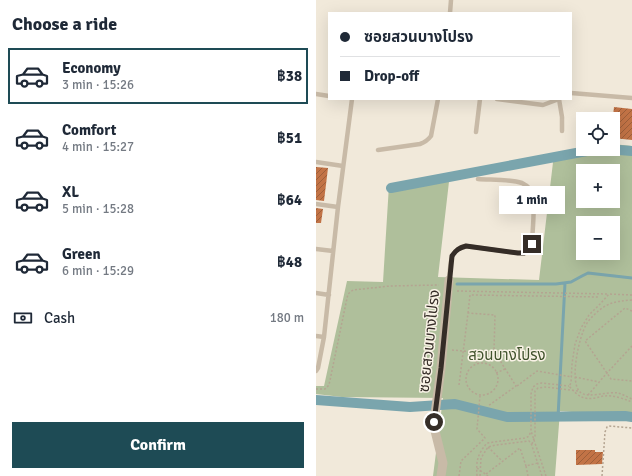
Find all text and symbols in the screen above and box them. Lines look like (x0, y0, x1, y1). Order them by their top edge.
text: Choose a ride (12, 13, 117, 35)
text: ซอยสวนบางโปรง (364, 28, 473, 46)
icon: car (14, 58, 50, 94)
text: Economy (62, 59, 121, 77)
text: ฿38 (277, 67, 302, 85)
text: Drop-off (364, 67, 419, 85)
text: 3 min · 15:26 (62, 77, 134, 93)
map controls (576, 112, 620, 260)
button: locate (576, 112, 620, 156)
icon: car (14, 120, 50, 156)
text: Comfort (62, 121, 116, 139)
text: ฿51 (277, 129, 302, 147)
text: 4 min · 15:27 (62, 139, 134, 155)
button: + (576, 164, 620, 208)
icon: car (14, 182, 50, 218)
text: XL (62, 183, 79, 201)
callout: 1 min (499, 186, 565, 214)
text: ฿64 (277, 191, 302, 209)
text: 1 min (516, 192, 548, 208)
text: 5 min · 15:28 (62, 201, 134, 217)
button: − (576, 216, 620, 260)
route end (523, 235, 541, 253)
icon: car (14, 244, 50, 280)
text: Green (62, 245, 101, 263)
text: ฿48 (277, 253, 302, 271)
text: 6 min · 15:29 (62, 263, 134, 279)
street label: ซอยสวนบางโปรง (415, 289, 443, 393)
icon: cash (12, 307, 34, 329)
text: Cash (44, 309, 75, 327)
text: 180 m (270, 310, 304, 326)
park label: สวนบางโปรง (468, 346, 546, 364)
route start (425, 413, 443, 431)
button: Confirm (12, 422, 304, 468)

